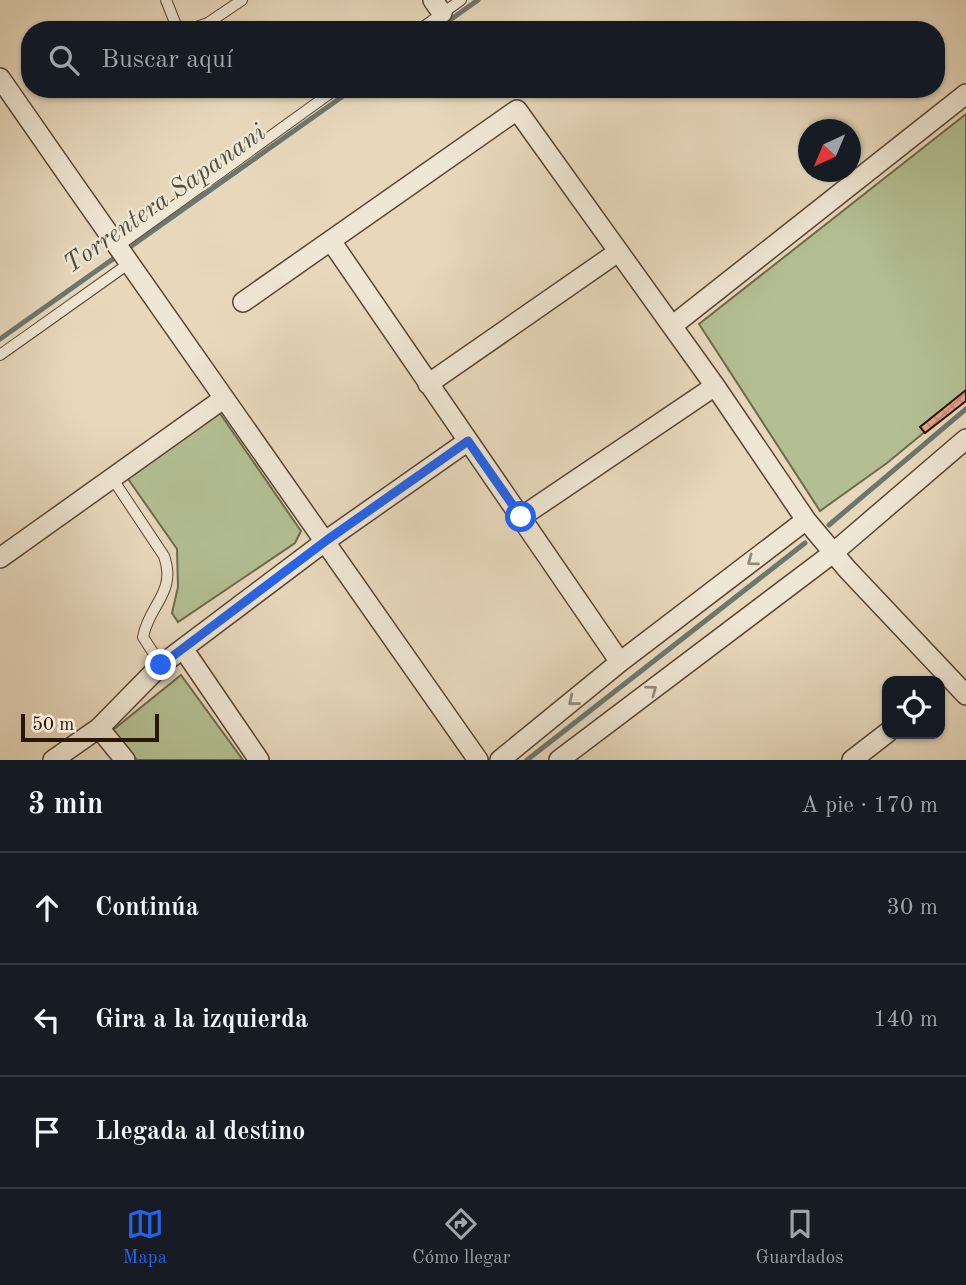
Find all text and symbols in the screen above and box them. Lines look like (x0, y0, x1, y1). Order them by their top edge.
search box (21, 21, 945, 98)
icon: search (45, 41, 83, 79)
text: Buscar aquí (101, 47, 233, 73)
water label: Torrentera Sapanani (59, 119, 271, 278)
north arrow (798, 119, 861, 182)
route start (505, 501, 536, 532)
one-way arrow (747, 553, 760, 566)
route end (145, 649, 176, 680)
map controls (882, 676, 945, 739)
button: locate (882, 676, 945, 739)
one-way arrow (645, 685, 657, 698)
one-way arrow (568, 693, 581, 705)
scale bar (21, 711, 159, 743)
text: 50 m (32, 716, 74, 735)
text: 3 min (28, 790, 103, 820)
text: A pie · 170 m (801, 794, 938, 817)
icon: ahead (28, 889, 66, 927)
text: Continúa (95, 895, 199, 921)
text: 30 m (887, 896, 938, 919)
icon: left (28, 1001, 66, 1039)
text: Gira a la izquierda (95, 1007, 308, 1033)
text: 140 m (873, 1008, 938, 1031)
icon: arrive (28, 1113, 66, 1151)
text: Llegada al destino (95, 1119, 305, 1145)
tab: Mapa (123, 1205, 167, 1270)
tab: Cómo llegar (412, 1205, 511, 1270)
tab: Guardados (756, 1205, 843, 1270)

